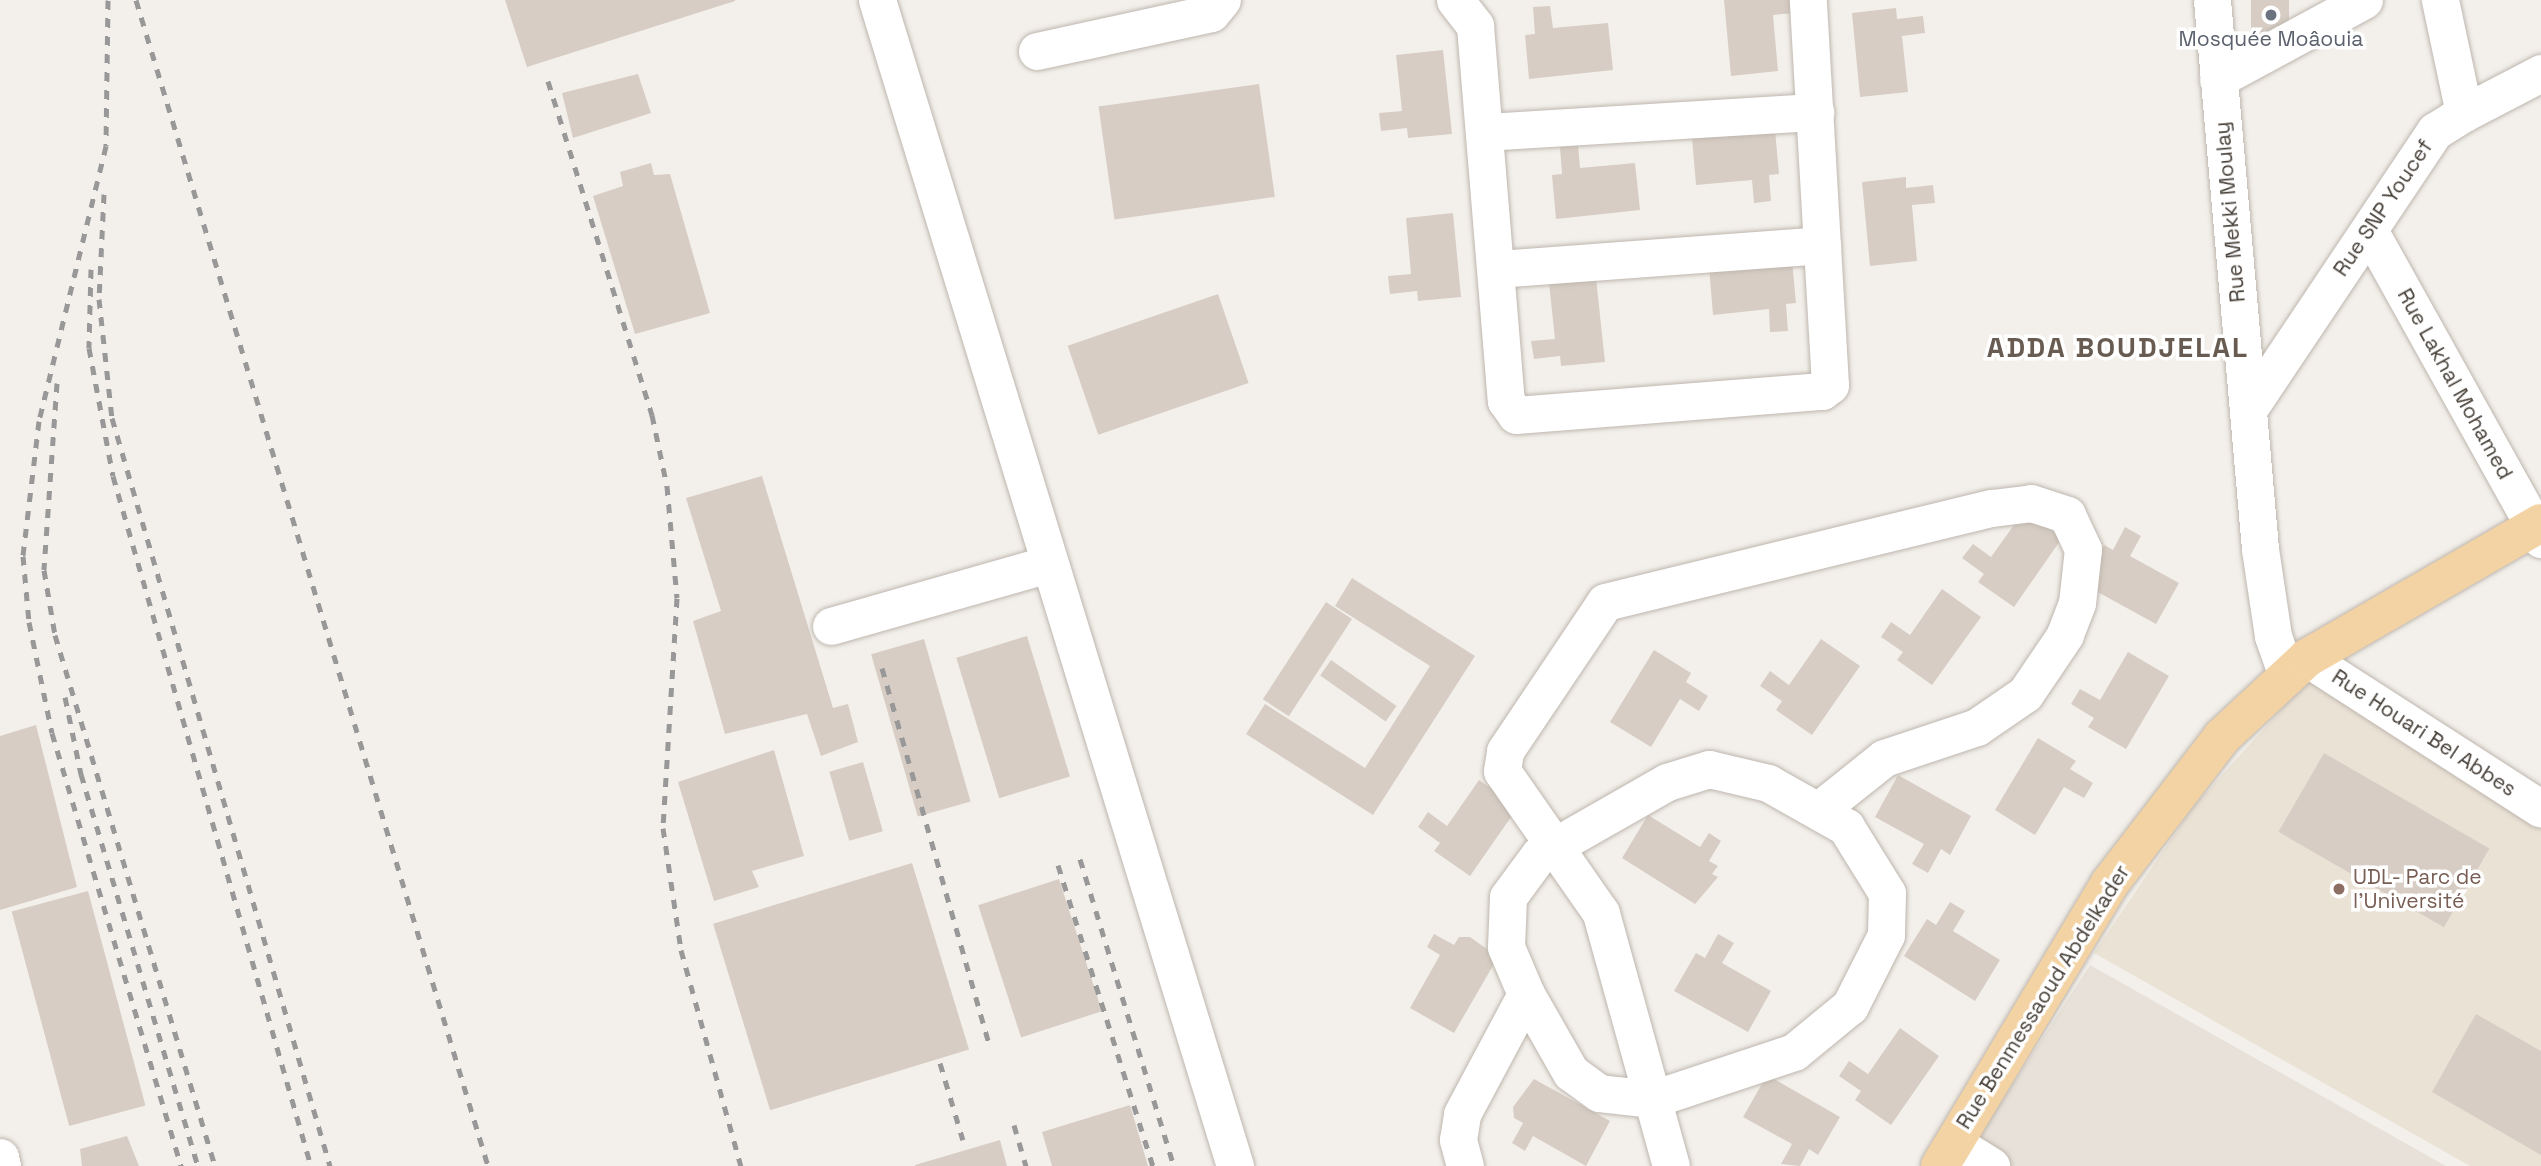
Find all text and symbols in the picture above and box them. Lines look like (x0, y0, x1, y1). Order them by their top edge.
marker: Mosquée Moâouia (2263, 7, 2279, 23)
place label: Mosquée Moâouia (2179, 26, 2363, 52)
street label: Rue Mekki Moulay (2210, 121, 2250, 303)
street label: Rue SNP Youcef (2328, 135, 2438, 281)
street label: Rue Lakhal Mohamed (2392, 284, 2518, 484)
district label: ADDA BOUDJELAL (1988, 330, 2248, 364)
street label: Rue Houari Bel Abbes (2327, 664, 2521, 802)
street label: Rue Benmessaoud Abdelkader (1951, 860, 2135, 1134)
place label: UDL- Parc de l'Université (2353, 864, 2482, 914)
marker: UDL- Parc de l'Université (2331, 881, 2347, 897)

